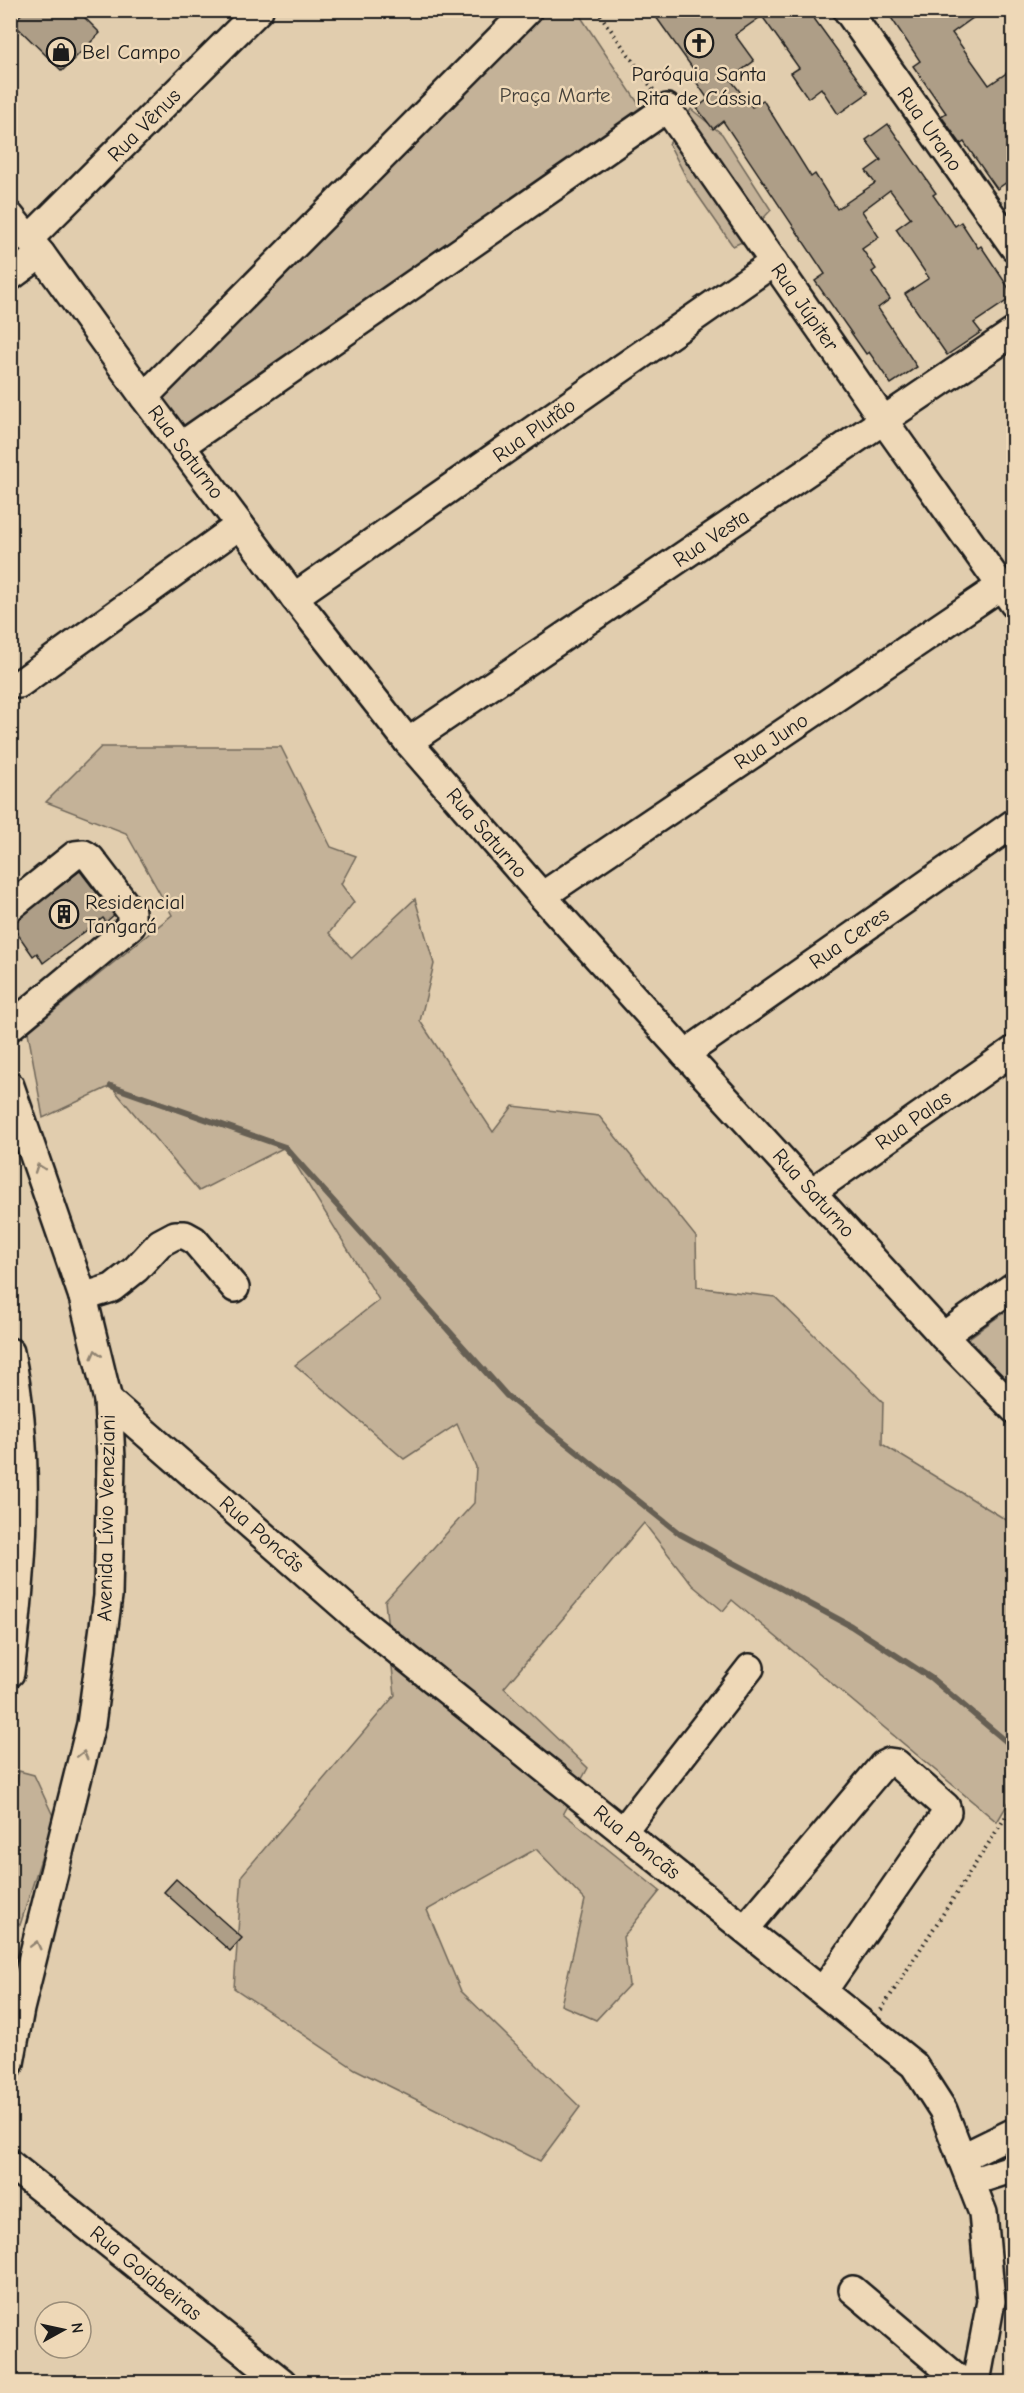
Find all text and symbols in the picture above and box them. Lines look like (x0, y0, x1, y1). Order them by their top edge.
church icon: Paróquia Santa Rita de Cássia (683, 27, 715, 59)
shop icon: Bel Campo (45, 36, 77, 68)
place label: Bel Campo (82, 40, 181, 64)
place label: Paróquia Santa Rita de Cássia (632, 62, 767, 110)
street label: Rua Urano (892, 82, 968, 176)
street label: Rua Vênus (102, 83, 186, 167)
park label: Praça Marte (499, 83, 611, 107)
street label: Rua Júpiter (766, 259, 844, 356)
street label: Rua Plutão (488, 393, 580, 467)
street label: Rua Saturno (143, 400, 229, 504)
street label: Rua Vesta (668, 504, 754, 572)
street label: Rua Juno (729, 708, 813, 774)
street label: Rua Saturno (441, 783, 533, 883)
place label: Residencial Tangará (85, 890, 185, 938)
building icon: Residencial Tangará (48, 898, 80, 930)
street label: Rua Ceres (805, 902, 893, 974)
street label: Rua Palas (870, 1085, 956, 1155)
street label: Rua Saturno (768, 1144, 860, 1242)
one-way arrow (34, 1163, 46, 1174)
one-way arrow (91, 1349, 104, 1359)
street label: Avenida Lívio Veneziani (92, 1414, 120, 1622)
street label: Rua Poncãs (215, 1491, 309, 1577)
one-way arrow (75, 1751, 88, 1761)
street label: Rua Poncãs (589, 1800, 685, 1884)
one-way arrow (28, 1940, 41, 1950)
street label: Rua Goiabeiras (85, 2221, 207, 2325)
north arrow (33, 2300, 93, 2360)
text: N (67, 2322, 87, 2334)

